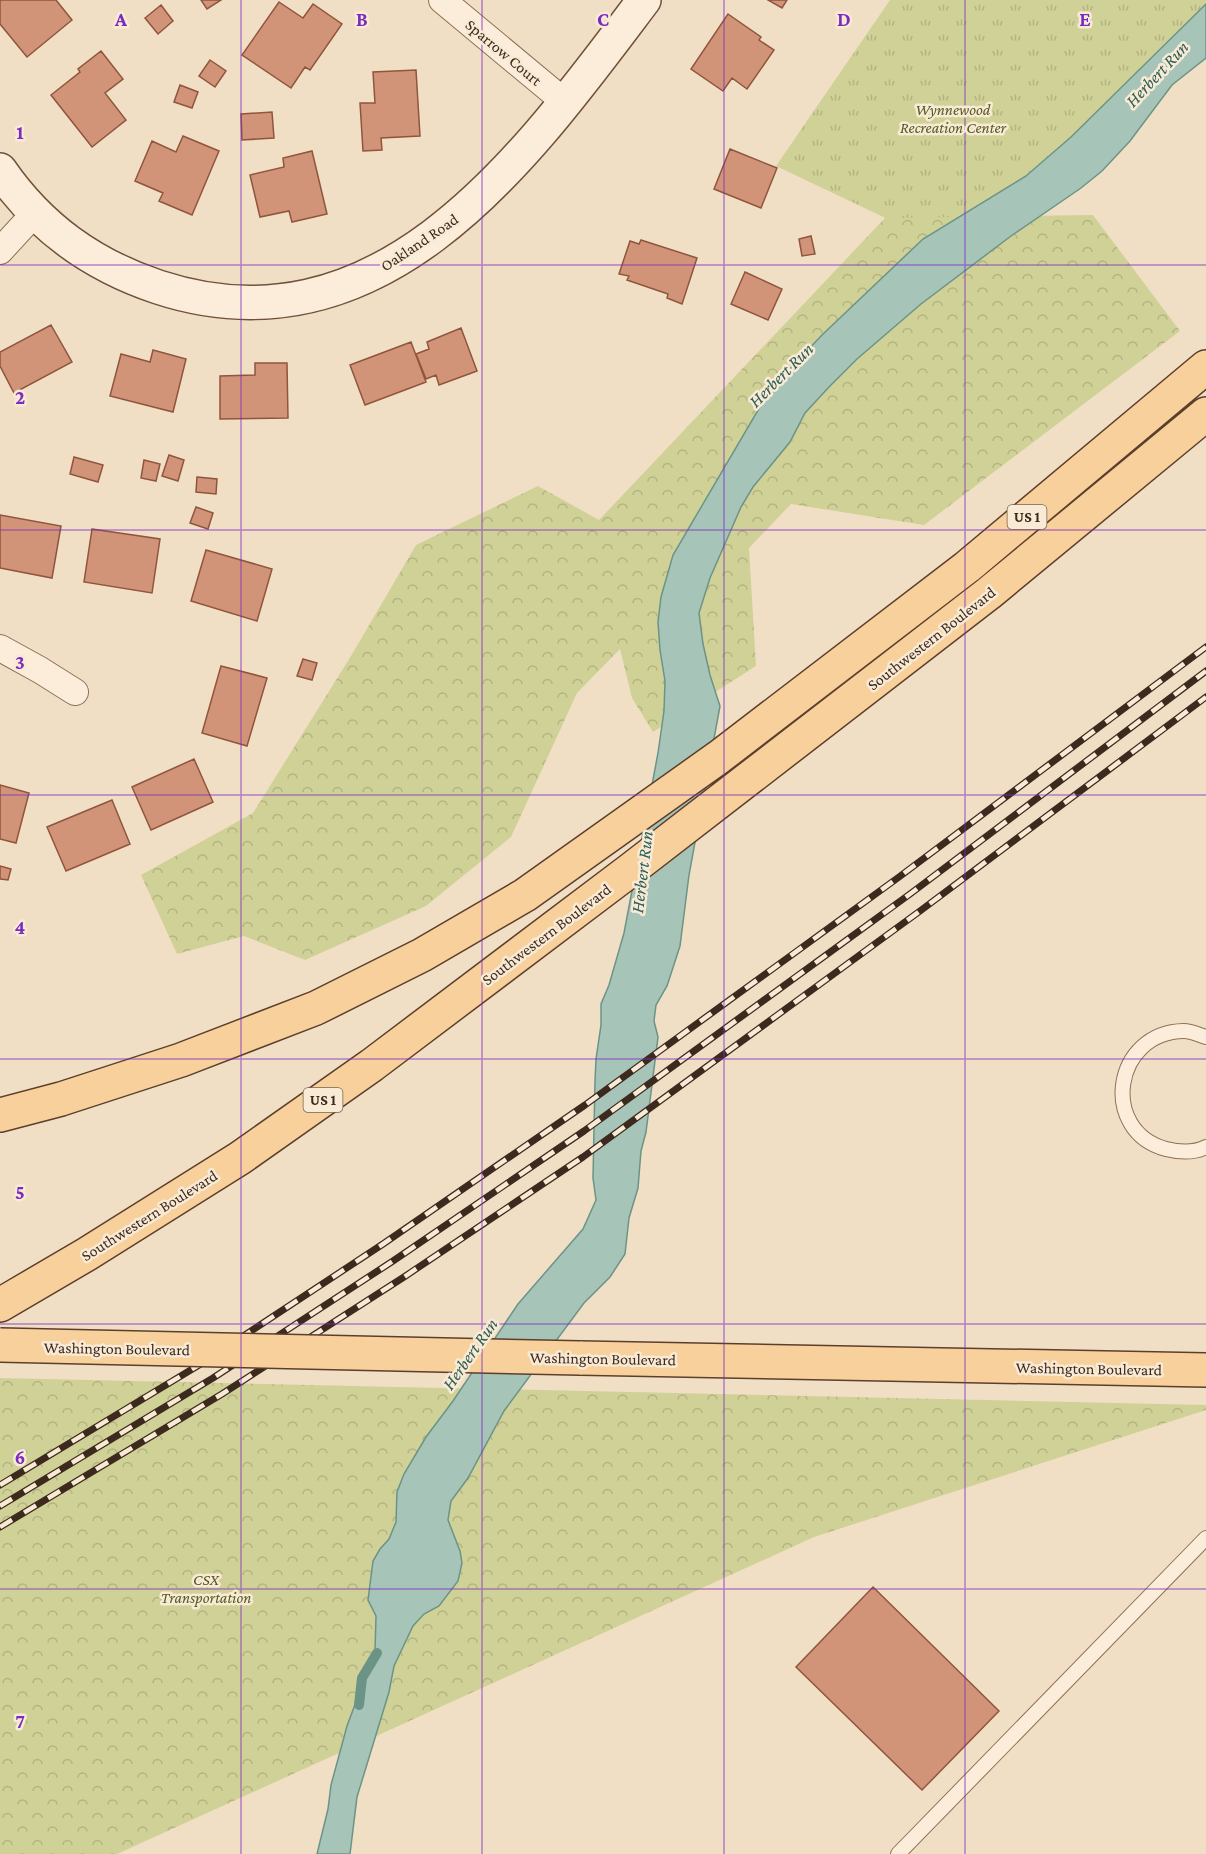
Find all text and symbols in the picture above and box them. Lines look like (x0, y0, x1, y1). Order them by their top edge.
text: A (114, 8, 128, 30)
text: B (356, 8, 368, 30)
text: C (597, 8, 609, 30)
text: D (837, 8, 851, 30)
text: E (1079, 8, 1091, 30)
street label: Sparrow Court (462, 16, 546, 90)
water label: Herbert Run (1122, 37, 1192, 111)
park label: Wynnewood Recreation Center (900, 101, 1006, 136)
text: 1 (16, 121, 24, 143)
street label: Oakland Road (377, 210, 462, 275)
water label: Herbert Run (745, 339, 817, 411)
text: 2 (15, 386, 25, 408)
road number: US 1 (1008, 505, 1046, 529)
street label: Southwestern Boulevard (864, 583, 999, 693)
text: 3 (15, 651, 25, 673)
water label: Herbert Run (627, 830, 657, 914)
street label: Southwestern Boulevard (478, 880, 615, 988)
text: 4 (15, 916, 26, 938)
road number: US 1 (304, 1088, 342, 1112)
street label: Southwestern Boulevard (78, 1166, 221, 1264)
text: 5 (15, 1181, 25, 1203)
water label: Herbert Run (438, 1314, 502, 1394)
street label: Washington Boulevard (44, 1339, 191, 1359)
street label: Washington Boulevard (530, 1349, 677, 1369)
street label: Washington Boulevard (1016, 1359, 1163, 1379)
text: 6 (15, 1446, 25, 1468)
park label: CSX Transportation (161, 1571, 251, 1607)
text: 7 (15, 1710, 25, 1732)

